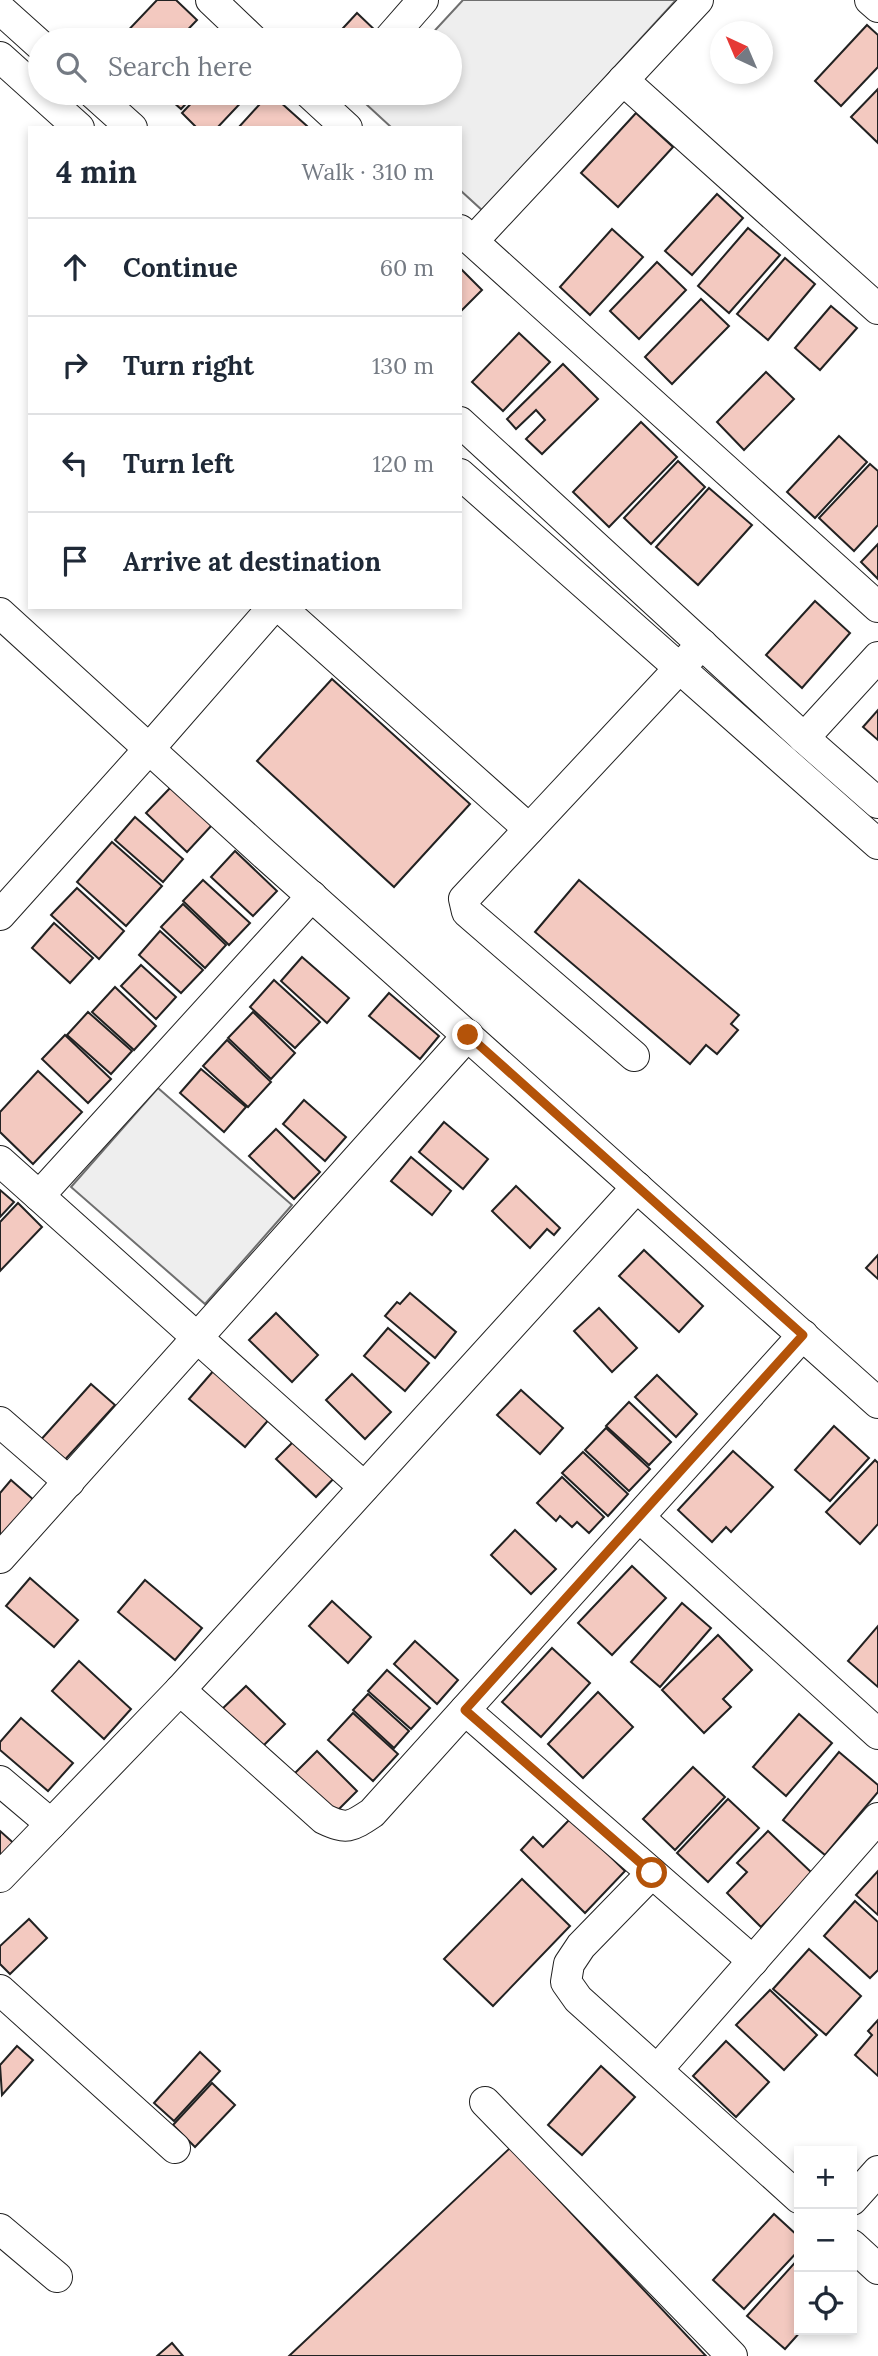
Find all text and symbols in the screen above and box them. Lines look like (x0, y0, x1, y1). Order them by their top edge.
north arrow (710, 21, 773, 84)
search box (28, 28, 462, 105)
icon: search (52, 48, 90, 86)
text: Search here (108, 50, 252, 83)
text: 4 min (56, 153, 137, 191)
text: Walk · 310 m (302, 157, 434, 186)
icon: ahead (56, 248, 94, 286)
text: Continue (123, 251, 238, 284)
text: 60 m (380, 253, 434, 282)
icon: right (56, 346, 94, 384)
text: Turn right (123, 349, 254, 382)
text: 130 m (372, 351, 434, 380)
icon: left (56, 444, 94, 482)
text: Turn left (123, 447, 234, 480)
text: 120 m (372, 449, 434, 478)
icon: arrive (56, 542, 94, 580)
text: Arrive at destination (123, 545, 381, 578)
route end (452, 1019, 483, 1050)
route start (636, 1857, 667, 1888)
map controls (794, 2146, 857, 2335)
button: + (794, 2146, 857, 2209)
button: − (794, 2209, 857, 2272)
button: locate (794, 2272, 857, 2335)

